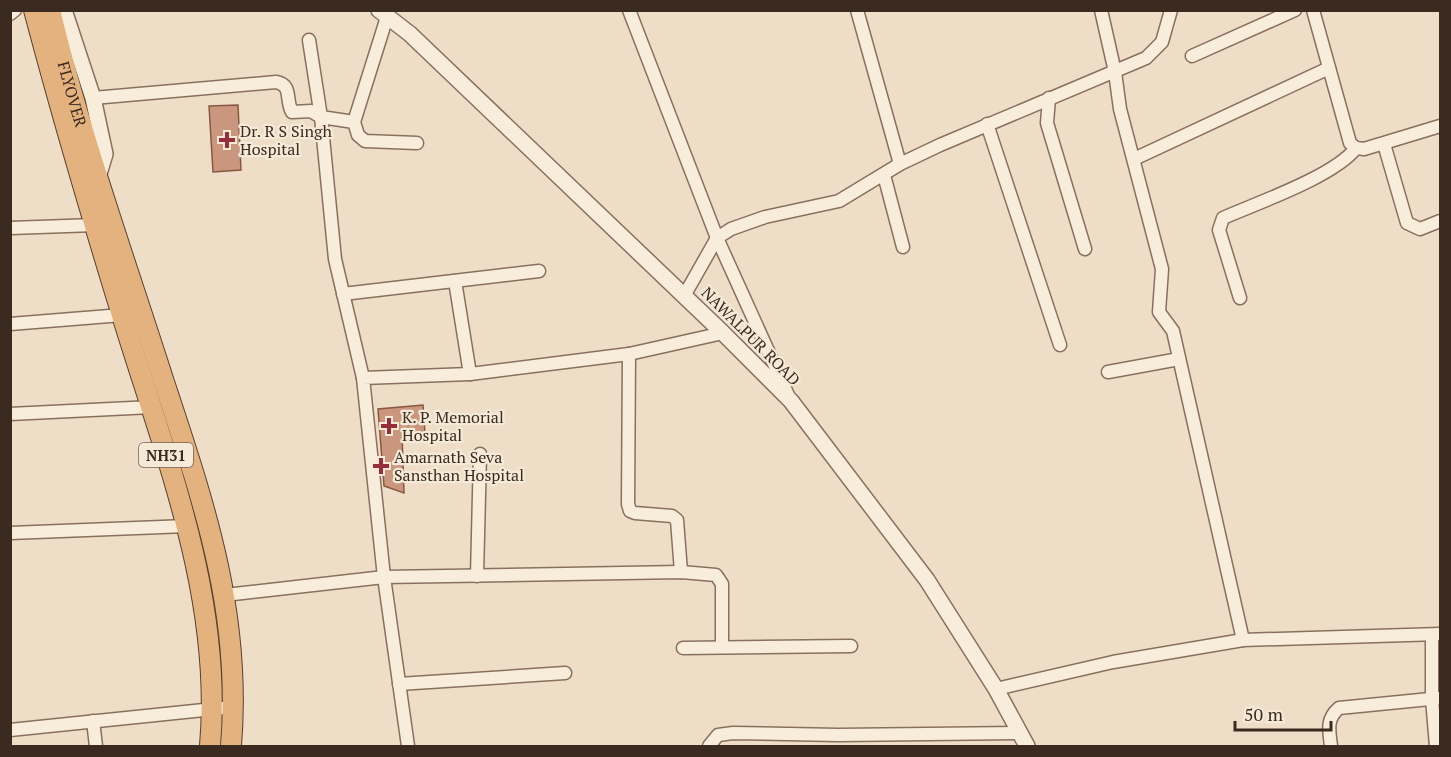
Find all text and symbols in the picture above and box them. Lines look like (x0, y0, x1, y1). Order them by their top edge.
street label: FLYOVER (53, 59, 92, 130)
place label: Dr. R S Singh Hospital (240, 120, 332, 160)
marker: Dr. R S Singh Hospital (218, 131, 236, 149)
street label: NAWALPUR ROAD (697, 282, 805, 390)
place label: K. P. Memorial Hospital (402, 406, 504, 446)
marker: K. P. Memorial Hospital (380, 417, 398, 435)
road number: NH31 (139, 443, 193, 467)
place label: Amarnath Seva Sansthan Hospital (394, 446, 524, 486)
marker: Amarnath Seva Sansthan Hospital (372, 457, 390, 475)
scale bar (1235, 694, 1331, 732)
text: 50 m (1244, 702, 1284, 726)

